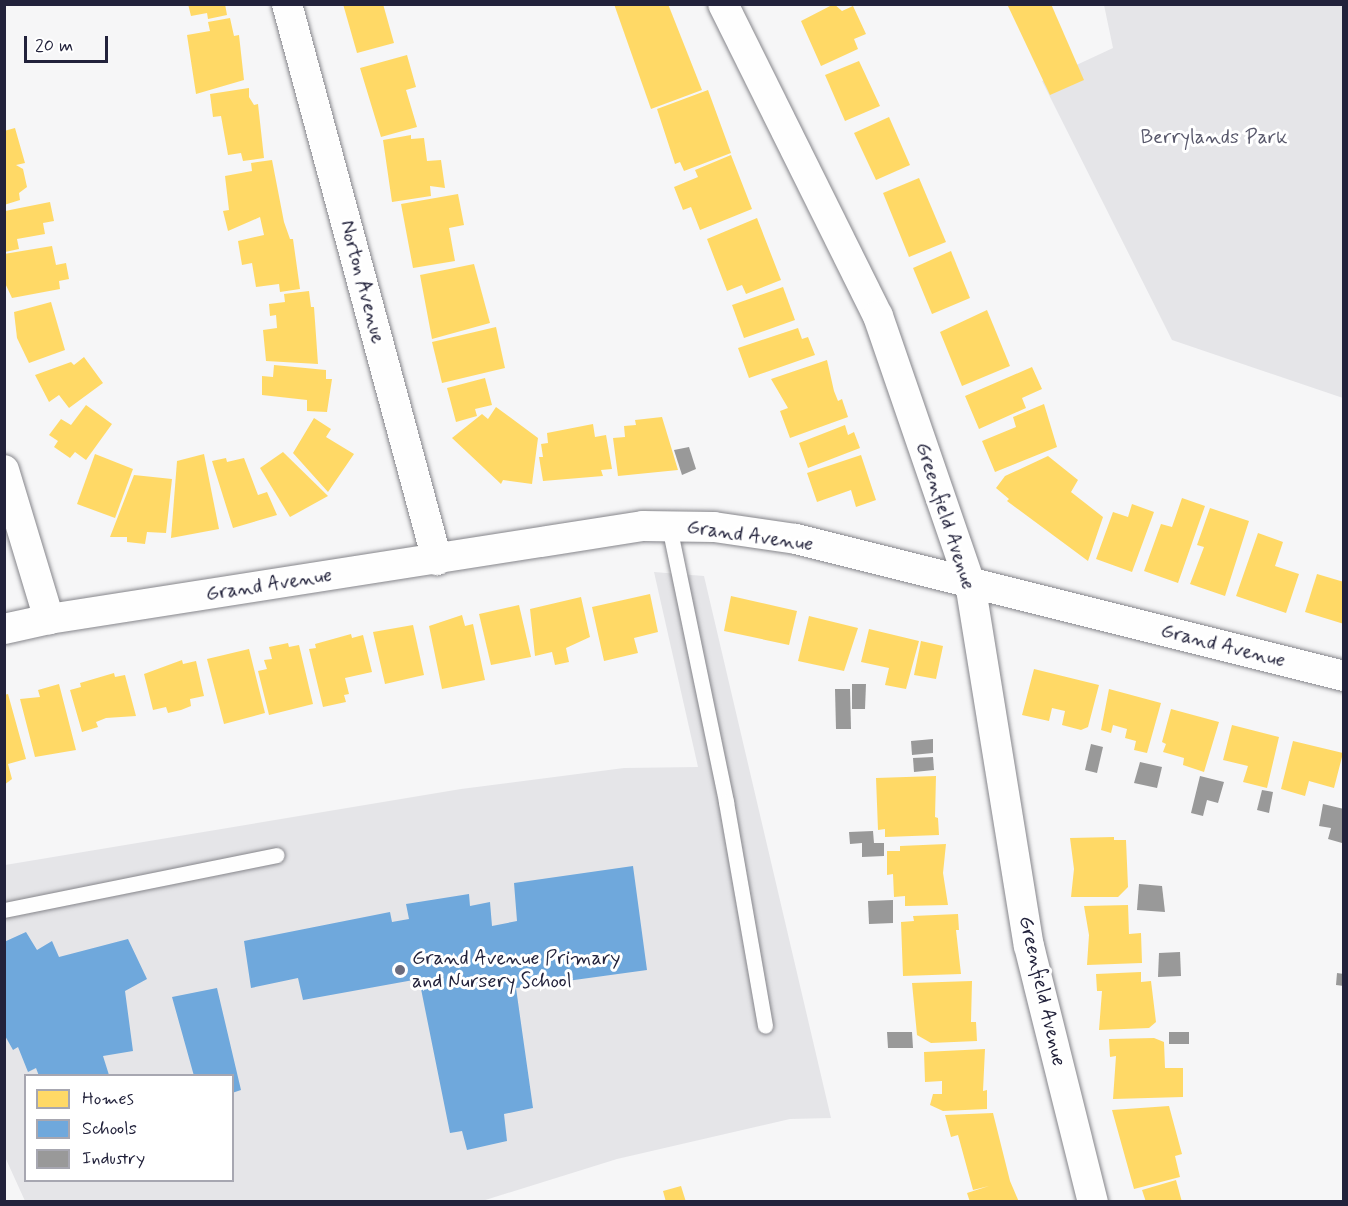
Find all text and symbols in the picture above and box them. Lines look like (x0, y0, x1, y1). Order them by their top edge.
scale bar (27, 24, 111, 62)
text: 20 m (35, 34, 73, 58)
park label: Berrylands Park (1142, 125, 1286, 149)
street label: Norton Avenue (334, 219, 390, 345)
street label: Greenfield Avenue (909, 437, 981, 595)
street label: Grand Avenue (687, 515, 813, 557)
street label: Grand Avenue (206, 563, 332, 607)
street label: Grand Avenue (1160, 619, 1286, 673)
street label: Greenfield Avenue (1013, 912, 1071, 1070)
place label: Grand Avenue Primary and Nursery School (412, 946, 617, 993)
marker: Grand Avenue Primary and Nursery School (393, 963, 407, 977)
legend (24, 1074, 234, 1182)
text: Homes (82, 1087, 134, 1111)
text: Schools (82, 1117, 137, 1141)
text: Industry (82, 1147, 145, 1171)

